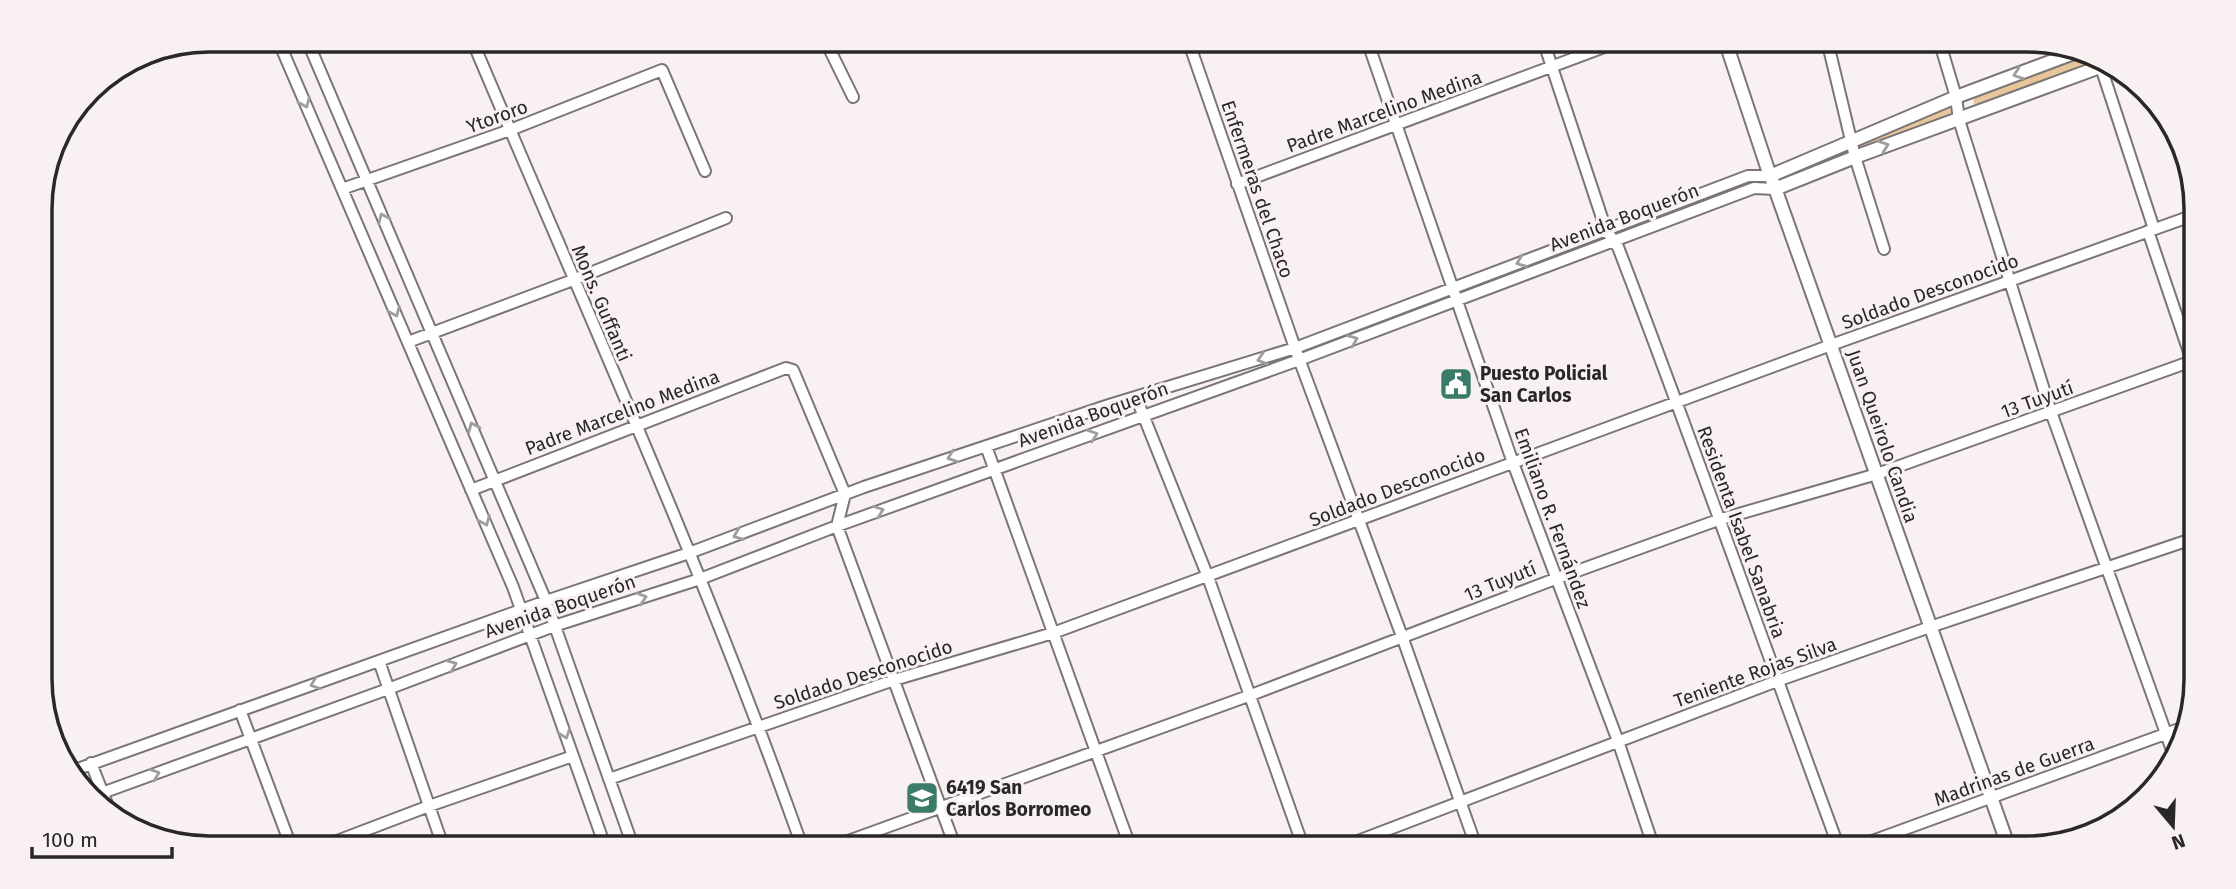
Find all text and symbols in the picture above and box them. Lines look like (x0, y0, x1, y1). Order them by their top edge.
street label: Padre Marcelino Medina (1283, 65, 1485, 158)
one-way arrow (2013, 65, 2025, 79)
street label: Ytororo (463, 95, 531, 138)
one-way arrow (297, 96, 311, 108)
street label: Enfermeras del Chaco (1216, 97, 1299, 281)
one-way arrow (1878, 140, 1890, 154)
street label: Avenida Boquerón (1546, 178, 1702, 257)
one-way arrow (377, 213, 391, 225)
street label: Mons. Guffanti (567, 241, 636, 365)
street label: Soldado Desconocido (1839, 249, 2022, 334)
one-way arrow (1516, 253, 1528, 267)
one-way arrow (387, 305, 401, 317)
one-way arrow (1346, 334, 1358, 348)
street label: Juan Queirolo Candia (1842, 347, 1923, 526)
one-way arrow (1257, 351, 1269, 365)
place label: Puesto Policial San Carlos (1480, 362, 1608, 407)
street label: Padre Marcelino Medina (522, 365, 723, 460)
public building icon: Puesto Policial San Carlos (1437, 365, 1475, 403)
street label: 13 Tuyutí (1998, 376, 2077, 423)
street label: Avenida Boquerón (1015, 377, 1171, 452)
one-way arrow (467, 422, 481, 434)
street label: Residenta Isabel Sanabria (1692, 423, 1791, 641)
street label: Emiliano R. Fernández (1509, 425, 1596, 611)
one-way arrow (1087, 429, 1099, 443)
street label: Soldado Desconocido (1306, 443, 1488, 532)
one-way arrow (946, 449, 959, 463)
one-way arrow (872, 505, 884, 519)
one-way arrow (476, 514, 490, 526)
one-way arrow (733, 526, 745, 540)
street label: 13 Tuyutí (1461, 557, 1539, 606)
street label: Avenida Boquerón (482, 570, 639, 643)
one-way arrow (636, 592, 648, 606)
street label: Teniente Rojas Silva (1671, 632, 1840, 713)
street label: Soldado Desconocido (771, 635, 955, 714)
one-way arrow (445, 659, 457, 673)
one-way arrow (309, 675, 321, 689)
one-way arrow (557, 727, 571, 739)
street label: Madrinas de Guerra (1931, 732, 2097, 811)
one-way arrow (148, 768, 160, 782)
place label: 6419 San Carlos Borromeo (946, 776, 1091, 821)
school or university icon: 6419 San Carlos Borromeo (903, 779, 941, 817)
north arrow (2138, 791, 2208, 861)
scale bar (32, 816, 172, 860)
text: 100 m (42, 827, 98, 853)
text: N (2169, 829, 2188, 855)

